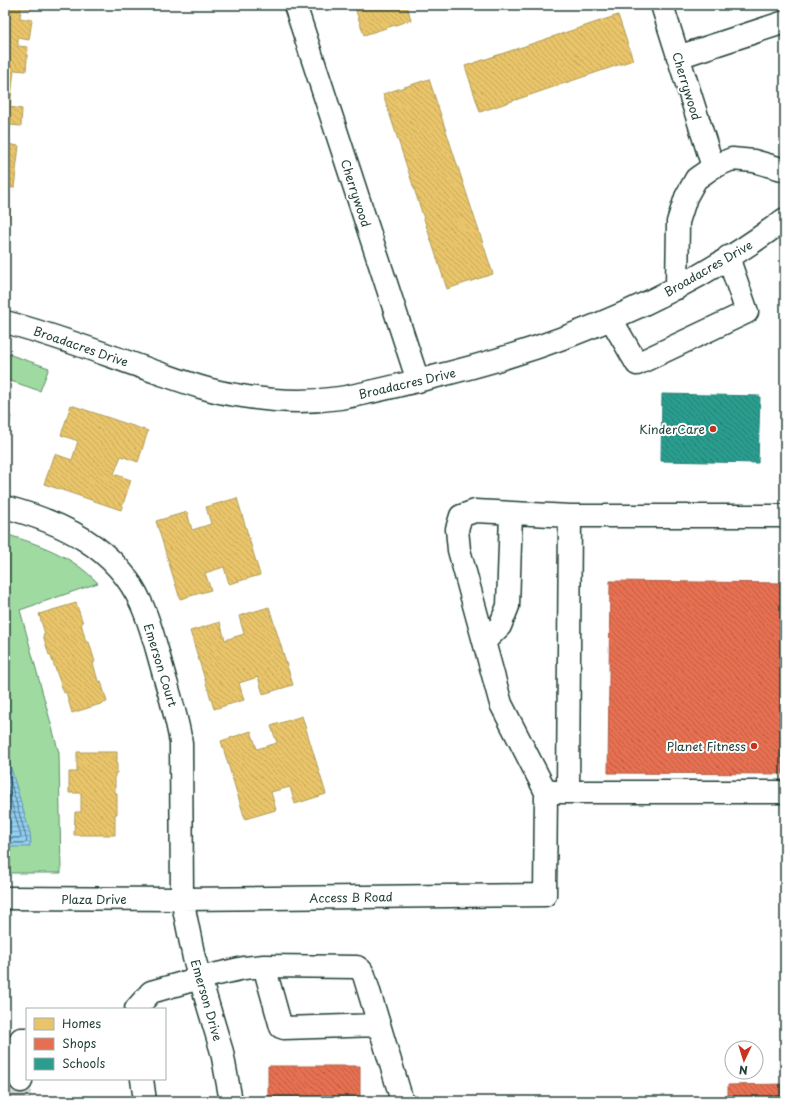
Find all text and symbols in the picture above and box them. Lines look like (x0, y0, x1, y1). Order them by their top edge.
street label: Cherrywood (668, 50, 706, 122)
street label: Cherrywood (337, 157, 375, 229)
street label: Broadacres Drive (661, 235, 755, 301)
street label: Broadacres Drive (31, 321, 131, 371)
street label: Broadacres Drive (357, 363, 457, 403)
place label: KinderCare (639, 420, 705, 438)
marker: KinderCare (708, 424, 718, 434)
street label: Emerson Court (140, 621, 182, 709)
place label: Planet Fitness (667, 737, 746, 755)
marker: Planet Fitness (749, 741, 759, 751)
street label: Access B Road (309, 887, 393, 907)
street label: Plaza Drive (61, 890, 127, 908)
street label: Emerson Drive (187, 957, 227, 1043)
legend (26, 1008, 166, 1080)
text: Homes (62, 1014, 101, 1032)
text: Shops (62, 1034, 97, 1052)
north arrow (724, 1040, 764, 1080)
text: Schools (62, 1054, 106, 1072)
text: N (738, 1062, 748, 1079)

